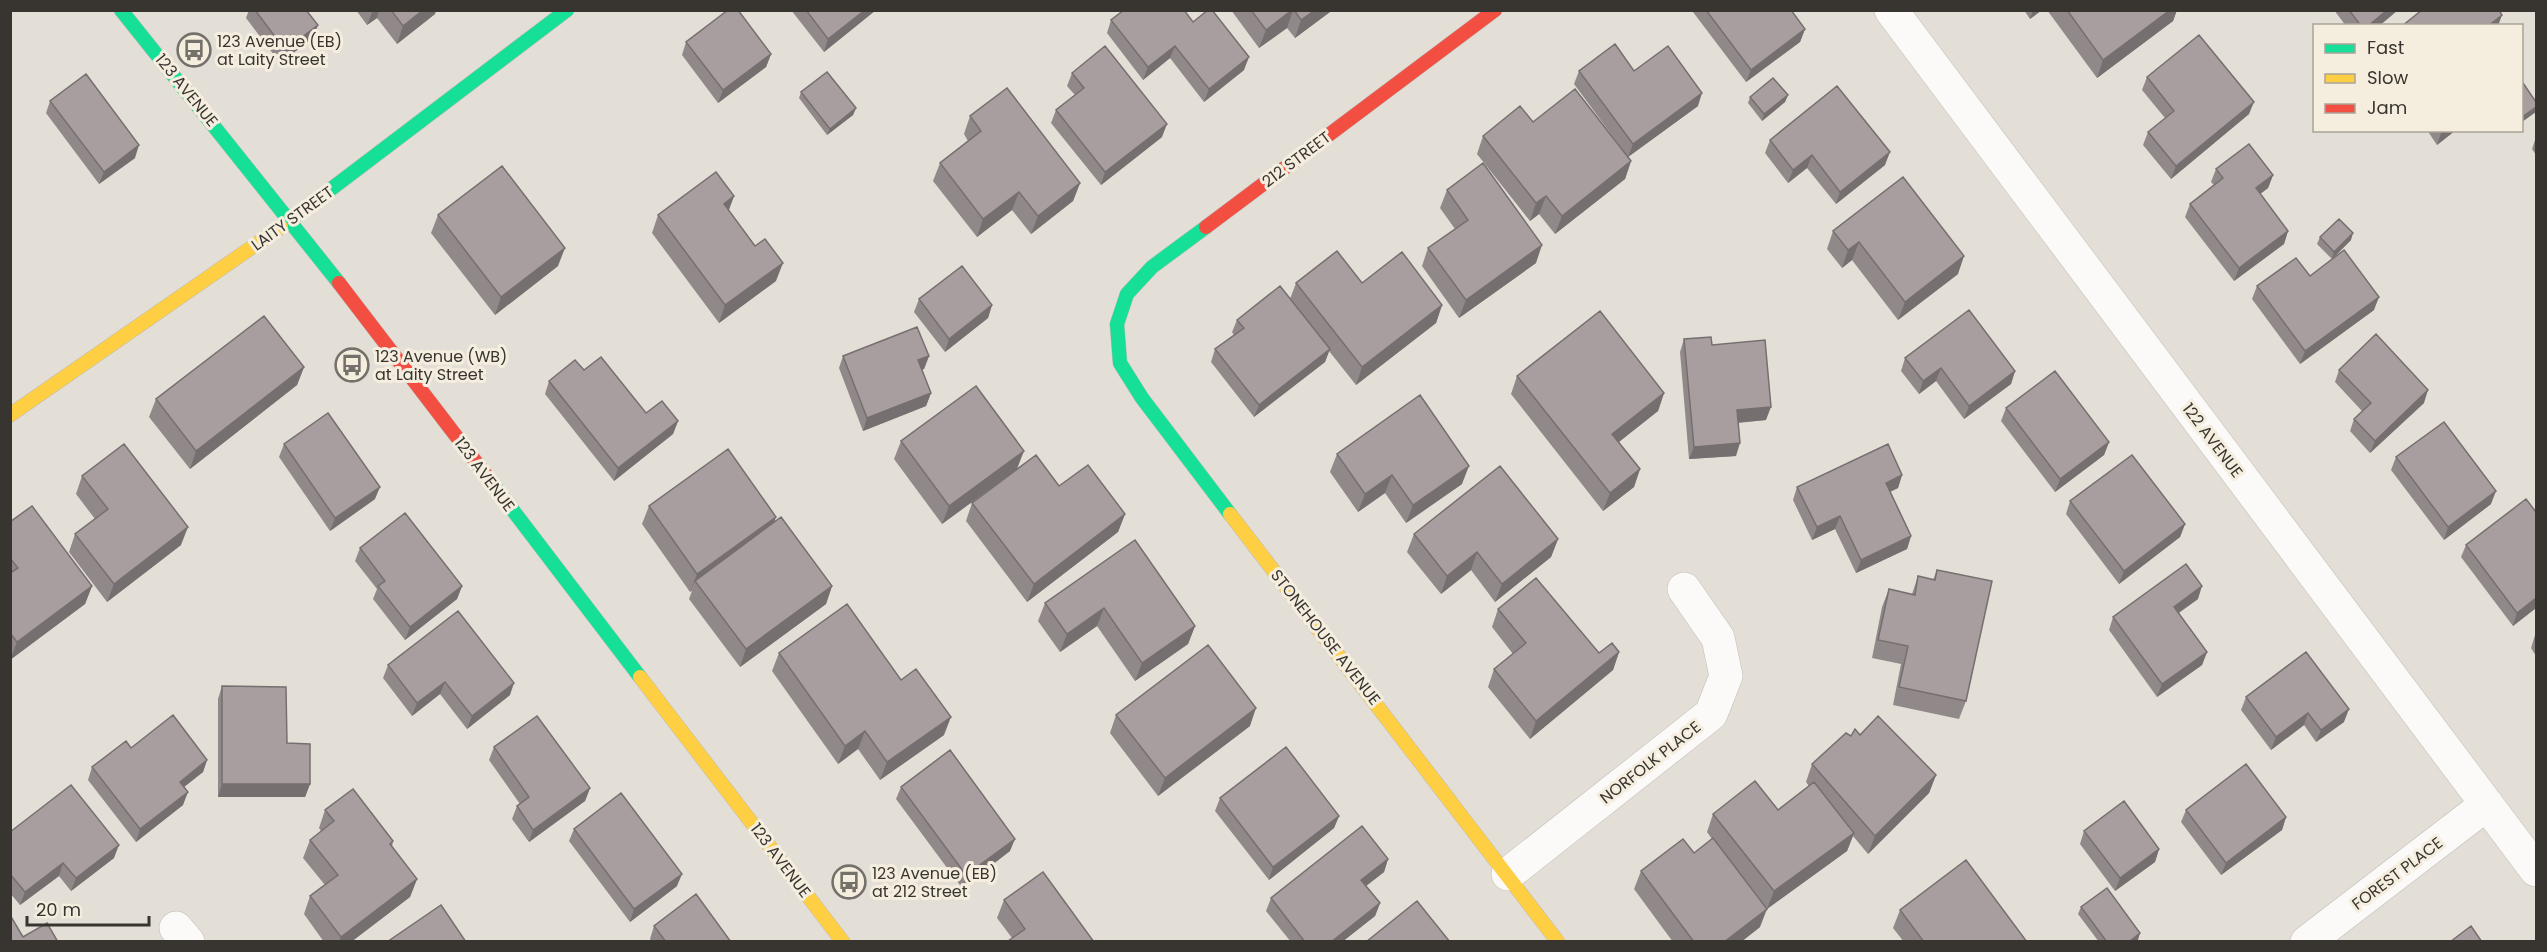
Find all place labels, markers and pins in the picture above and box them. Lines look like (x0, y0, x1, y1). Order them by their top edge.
place label: 123 Avenue (EB) at Laity Street (217, 30, 342, 71)
bus stop icon: 123 Avenue (EB) at Laity Street (176, 32, 212, 68)
place label: 123 Avenue (WB) at Laity Street (375, 345, 507, 386)
bus stop icon: 123 Avenue (WB) at Laity Street (334, 347, 370, 383)
place label: 123 Avenue (EB) at 212 Street (872, 862, 997, 903)
bus stop icon: 123 Avenue (EB) at 212 Street (831, 864, 867, 900)

